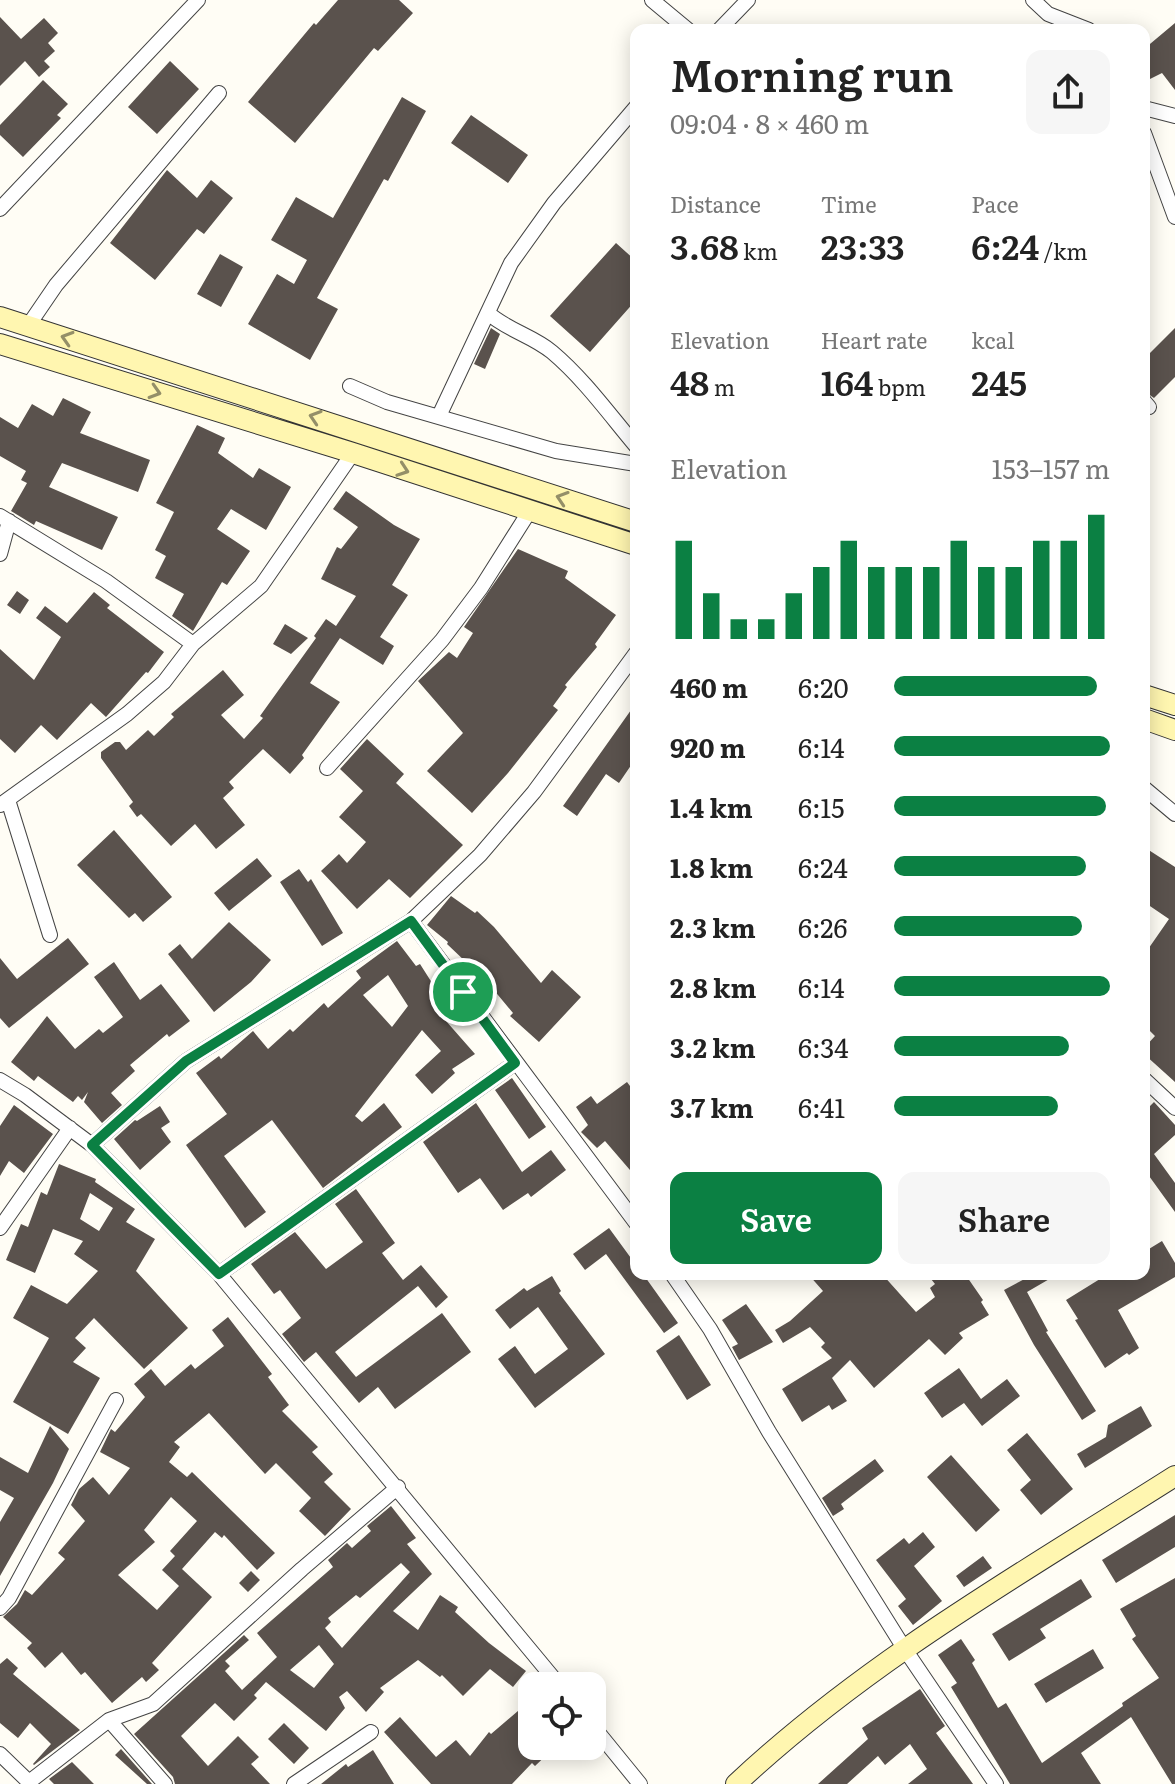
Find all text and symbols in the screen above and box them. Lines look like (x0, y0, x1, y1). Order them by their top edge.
text: Morning run (670, 40, 954, 106)
button: share (1026, 50, 1110, 134)
text: 09:04 · 8 × 460 m (670, 103, 869, 142)
text: Distance (670, 187, 761, 220)
text: Time (821, 187, 877, 220)
text: Pace (971, 187, 1019, 220)
text: 3.68 (670, 220, 739, 270)
text: 23:33 (821, 220, 905, 270)
text: 6:24 (971, 220, 1039, 270)
text: km (739, 234, 778, 267)
text: /km (1039, 234, 1088, 267)
text: Elevation (670, 323, 769, 356)
text: Heart rate (821, 323, 927, 356)
text: kcal (971, 323, 1015, 356)
one-way arrow (61, 331, 75, 347)
text: 48 (670, 356, 709, 406)
text: 164 (821, 356, 874, 406)
text: 245 (971, 356, 1027, 406)
text: m (709, 370, 735, 403)
text: bpm (874, 370, 926, 403)
one-way arrow (147, 383, 161, 399)
one-way arrow (308, 411, 322, 427)
text: Elevation (670, 448, 788, 487)
text: 153–157 m (992, 448, 1110, 487)
one-way arrow (395, 460, 409, 476)
one-way arrow (556, 491, 569, 507)
text: 460 m (670, 667, 748, 706)
text: 6:20 (798, 667, 849, 706)
text: 920 m (670, 727, 746, 766)
text: 6:14 (798, 727, 845, 766)
text: 1.4 km (670, 787, 753, 826)
text: 6:15 (798, 787, 844, 826)
text: 1.8 km (670, 847, 753, 886)
text: 6:24 (798, 847, 848, 886)
text: 2.3 km (670, 907, 756, 946)
text: 6:26 (798, 907, 848, 946)
pin (429, 958, 497, 1026)
text: 2.8 km (670, 967, 756, 1006)
text: 6:14 (798, 967, 845, 1006)
icon: arrive (441, 970, 485, 1014)
text: 3.2 km (670, 1027, 756, 1066)
text: 6:34 (798, 1027, 849, 1066)
text: 3.7 km (670, 1087, 754, 1126)
text: 6:41 (798, 1087, 845, 1126)
button: Save (670, 1172, 882, 1264)
button: Share (898, 1172, 1110, 1264)
map controls (518, 1672, 606, 1760)
button: locate (518, 1672, 606, 1760)

